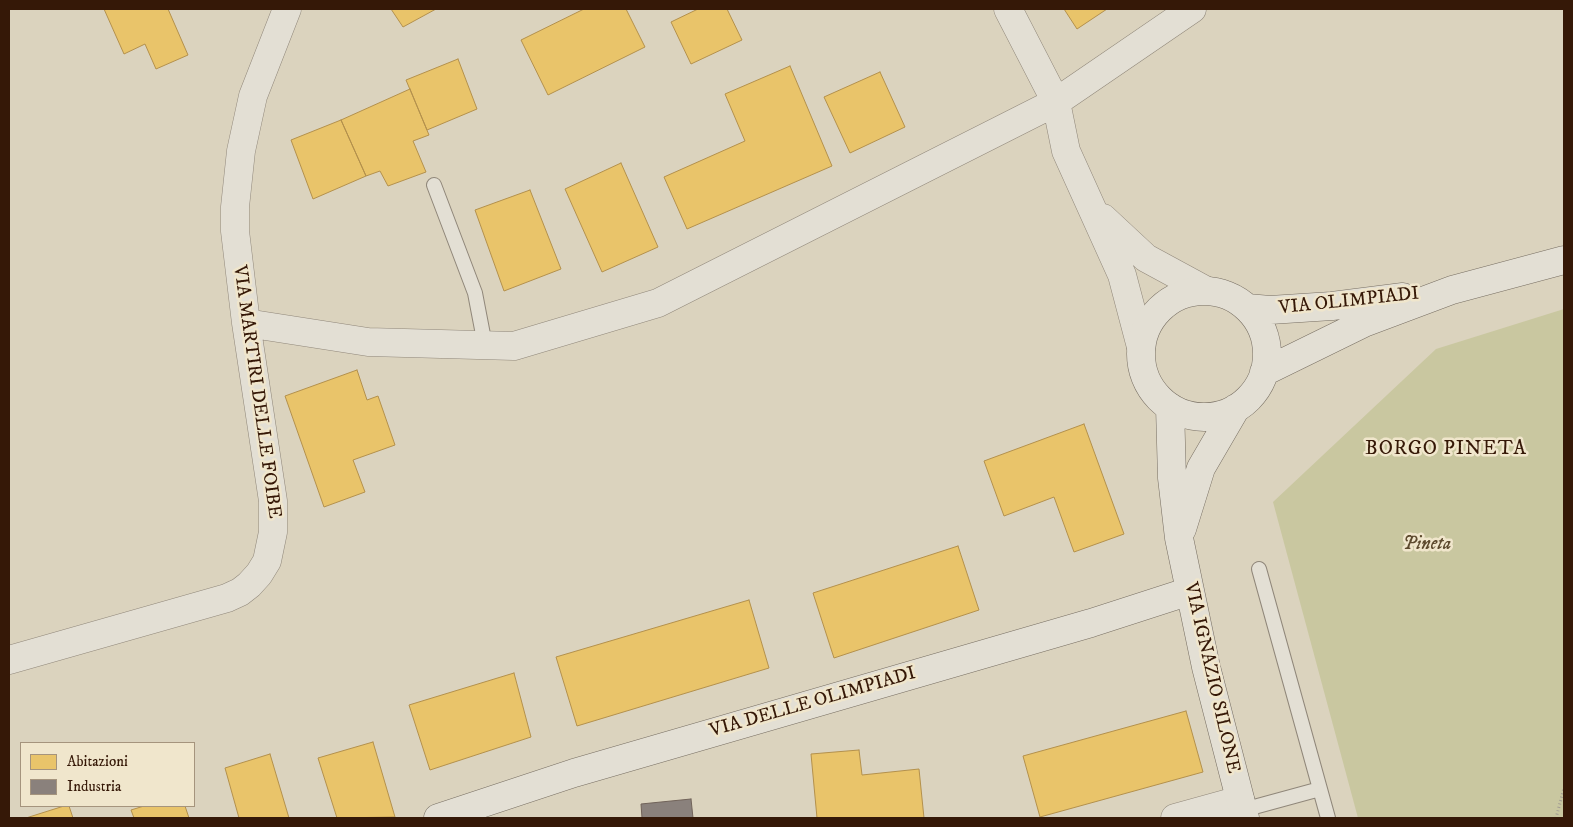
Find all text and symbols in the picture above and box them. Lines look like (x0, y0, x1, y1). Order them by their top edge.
street label: VIA MARTIRI DELLE FOIBE (227, 264, 285, 520)
street label: VIA OLIMPIADI (1278, 283, 1420, 321)
district label: BORGO PINETA (1364, 438, 1528, 462)
park label: Pineta (1403, 534, 1451, 556)
street label: VIA IGNAZIO SILONE (1178, 580, 1244, 776)
street label: VIA DELLE OLIMPIADI (707, 663, 919, 743)
legend (20, 742, 195, 807)
text: Abitazioni (67, 752, 128, 771)
text: Industria (67, 777, 121, 796)

